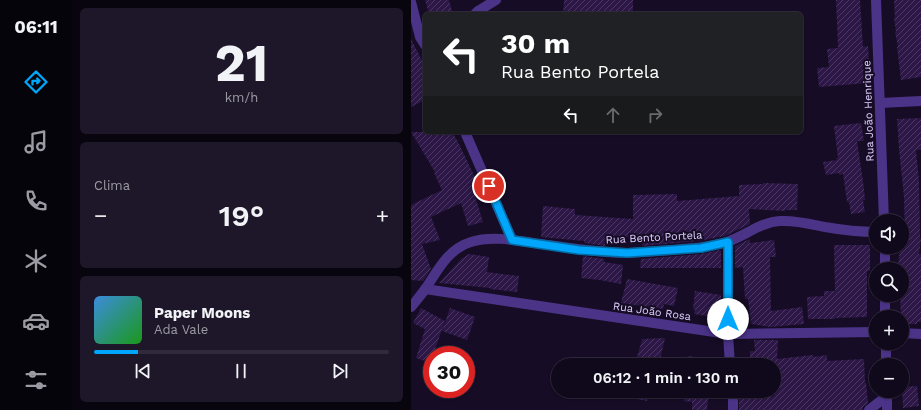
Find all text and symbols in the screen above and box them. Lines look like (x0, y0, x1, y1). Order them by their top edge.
text: 06:11 (14, 16, 58, 37)
text: 30 m (501, 27, 570, 60)
icon: left (435, 28, 487, 80)
text: 21 (215, 33, 268, 94)
street label: Rua João Henrique (860, 60, 877, 162)
text: Rua Bento Portela (501, 61, 659, 82)
icon: directions (22, 68, 50, 96)
text: km/h (225, 90, 258, 105)
icon: left (560, 104, 582, 126)
icon: ahead (602, 104, 624, 126)
icon: right (644, 104, 666, 126)
icon: music (22, 128, 50, 156)
pin (472, 169, 506, 203)
icon: arrive (478, 175, 500, 197)
text: Clima (94, 178, 130, 193)
icon: phone (22, 187, 50, 215)
text: 19° (219, 198, 264, 233)
text: − (94, 203, 107, 228)
text: + (376, 203, 389, 228)
map controls (869, 214, 909, 398)
button: sound (869, 214, 909, 254)
street label: Rua Bento Portela (605, 228, 703, 247)
icon: climate (22, 247, 50, 275)
button: search (869, 262, 909, 302)
position arrow (707, 298, 749, 340)
street label: Rua João Rosa (612, 300, 692, 323)
text: Paper Moons (154, 304, 250, 322)
icon: car (22, 307, 50, 335)
button: + (869, 310, 909, 350)
text: Ada Vale (154, 322, 208, 337)
speed limit sign: 30 (423, 346, 475, 398)
button: − (869, 358, 909, 398)
icon: previous (132, 360, 154, 382)
icon: pause (230, 360, 252, 382)
icon: next (329, 360, 351, 382)
icon: filters (22, 366, 50, 394)
text: 06:12 · 1 min · 130 m (593, 369, 739, 387)

